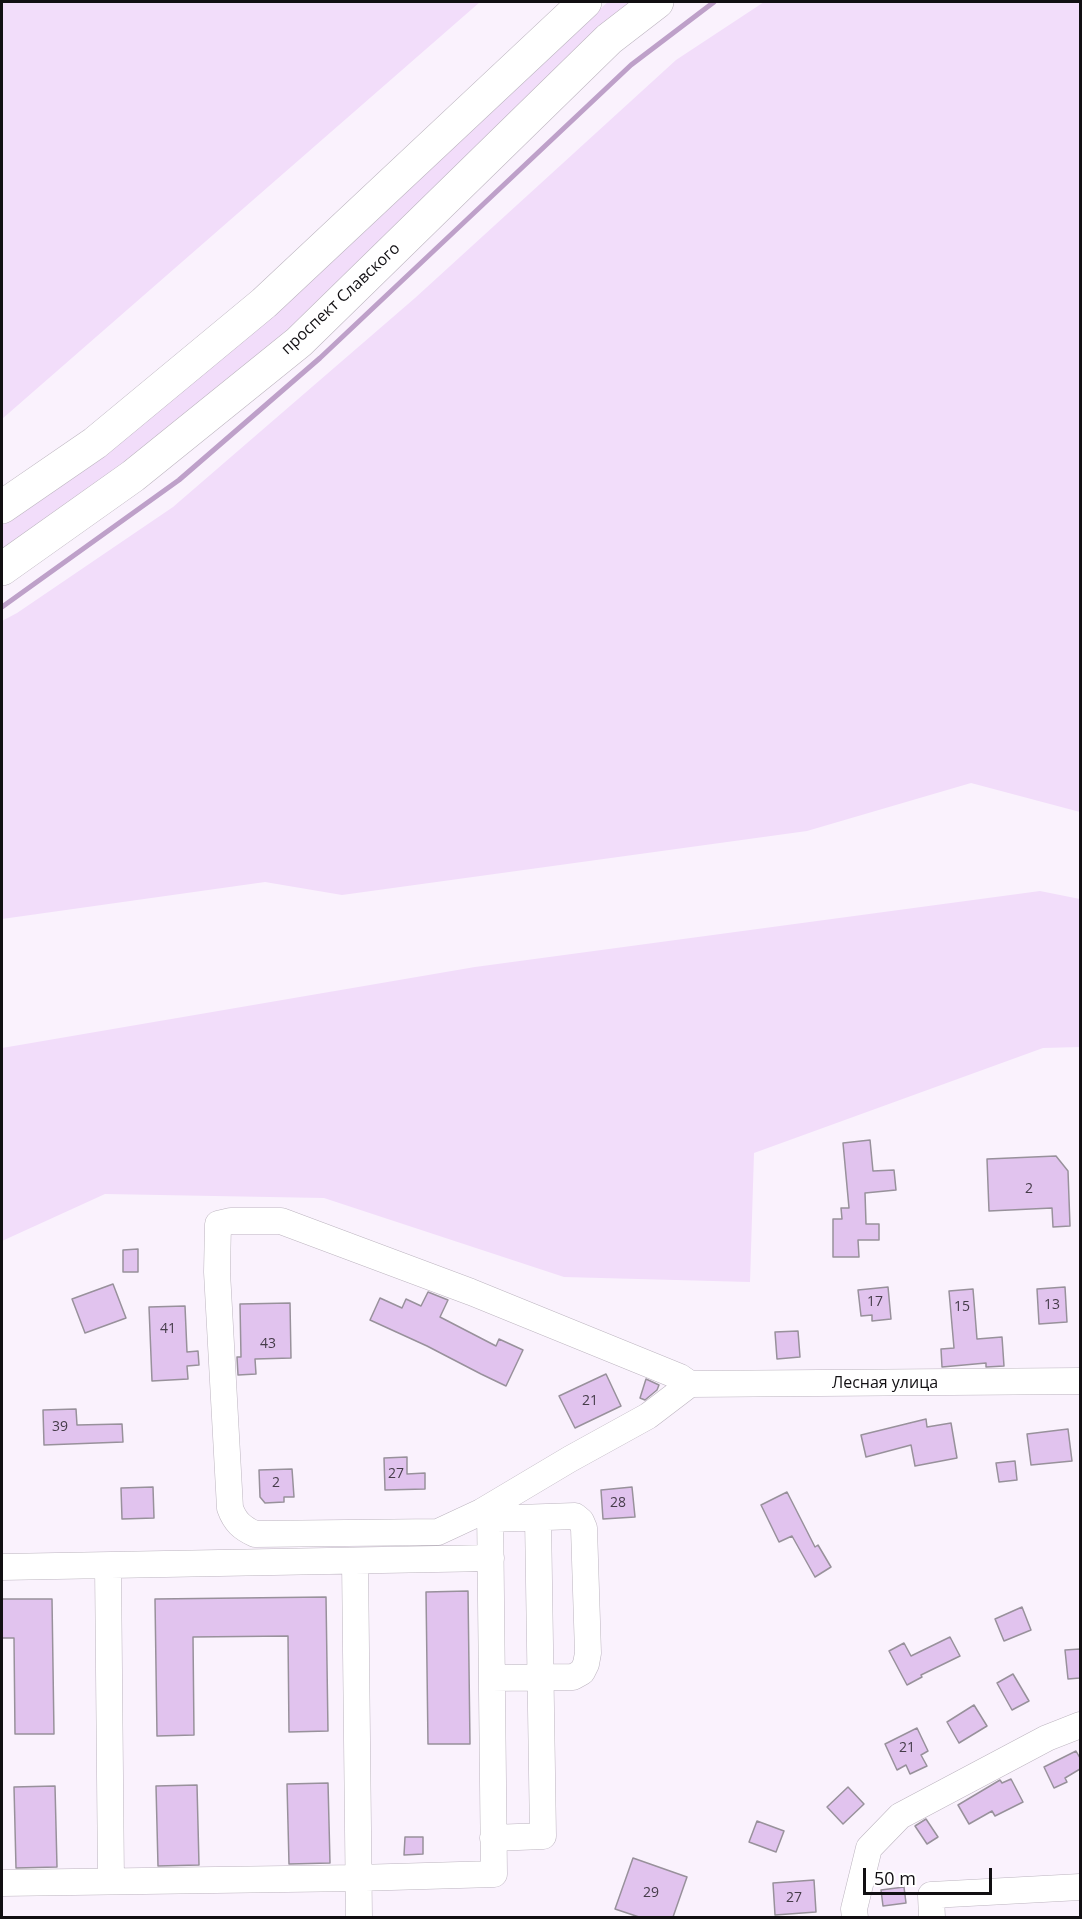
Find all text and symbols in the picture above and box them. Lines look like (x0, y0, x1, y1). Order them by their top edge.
street label: проспект Славского (278, 239, 404, 359)
house number: 2 (1025, 1181, 1033, 1197)
house number: 17 (867, 1294, 883, 1310)
house number: 13 (1044, 1297, 1060, 1313)
house number: 15 (954, 1299, 970, 1315)
house number: 41 (160, 1321, 176, 1337)
house number: 43 (260, 1336, 276, 1352)
street label: Лесная улица (832, 1373, 938, 1393)
house number: 21 (582, 1393, 598, 1409)
house number: 39 (52, 1419, 68, 1435)
house number: 27 (388, 1466, 404, 1482)
house number: 2 (272, 1475, 280, 1491)
house number: 28 (610, 1495, 626, 1511)
house number: 21 (899, 1740, 915, 1756)
scale bar (866, 1856, 995, 1894)
text: 50 m (874, 1866, 916, 1890)
house number: 29 (643, 1885, 659, 1901)
house number: 27 (786, 1890, 802, 1906)

